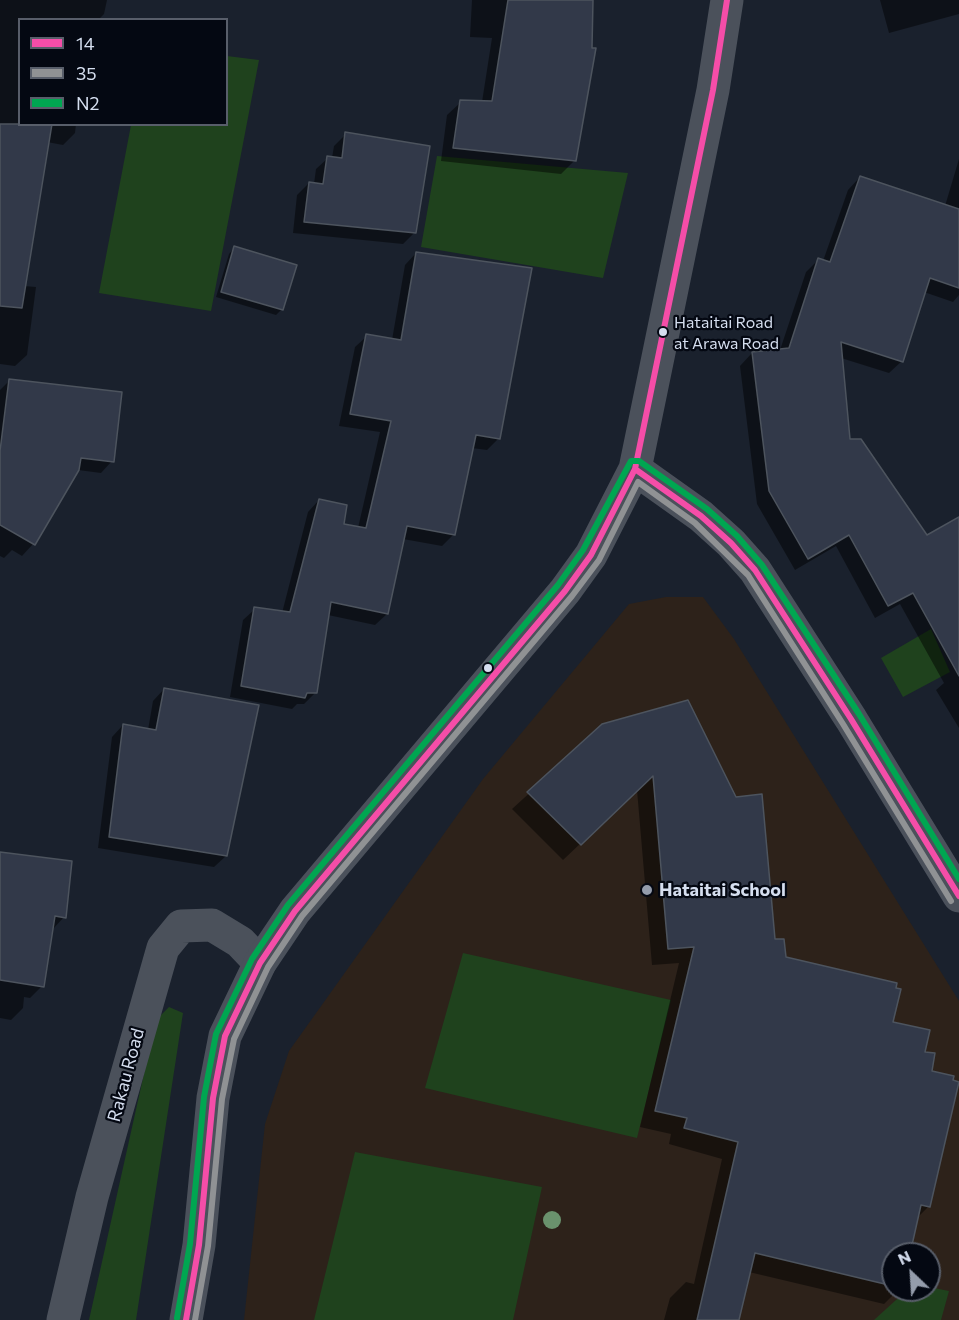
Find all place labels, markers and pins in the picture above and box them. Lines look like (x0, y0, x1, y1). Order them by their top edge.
place label: Hataitai Road at Arawa Road (674, 313, 779, 351)
marker: Hataitai Road at Arawa Road (657, 326, 669, 338)
unlabelled marker (482, 662, 494, 674)
place label: Hataitai School (659, 879, 786, 901)
marker: Hataitai School (640, 883, 654, 897)

